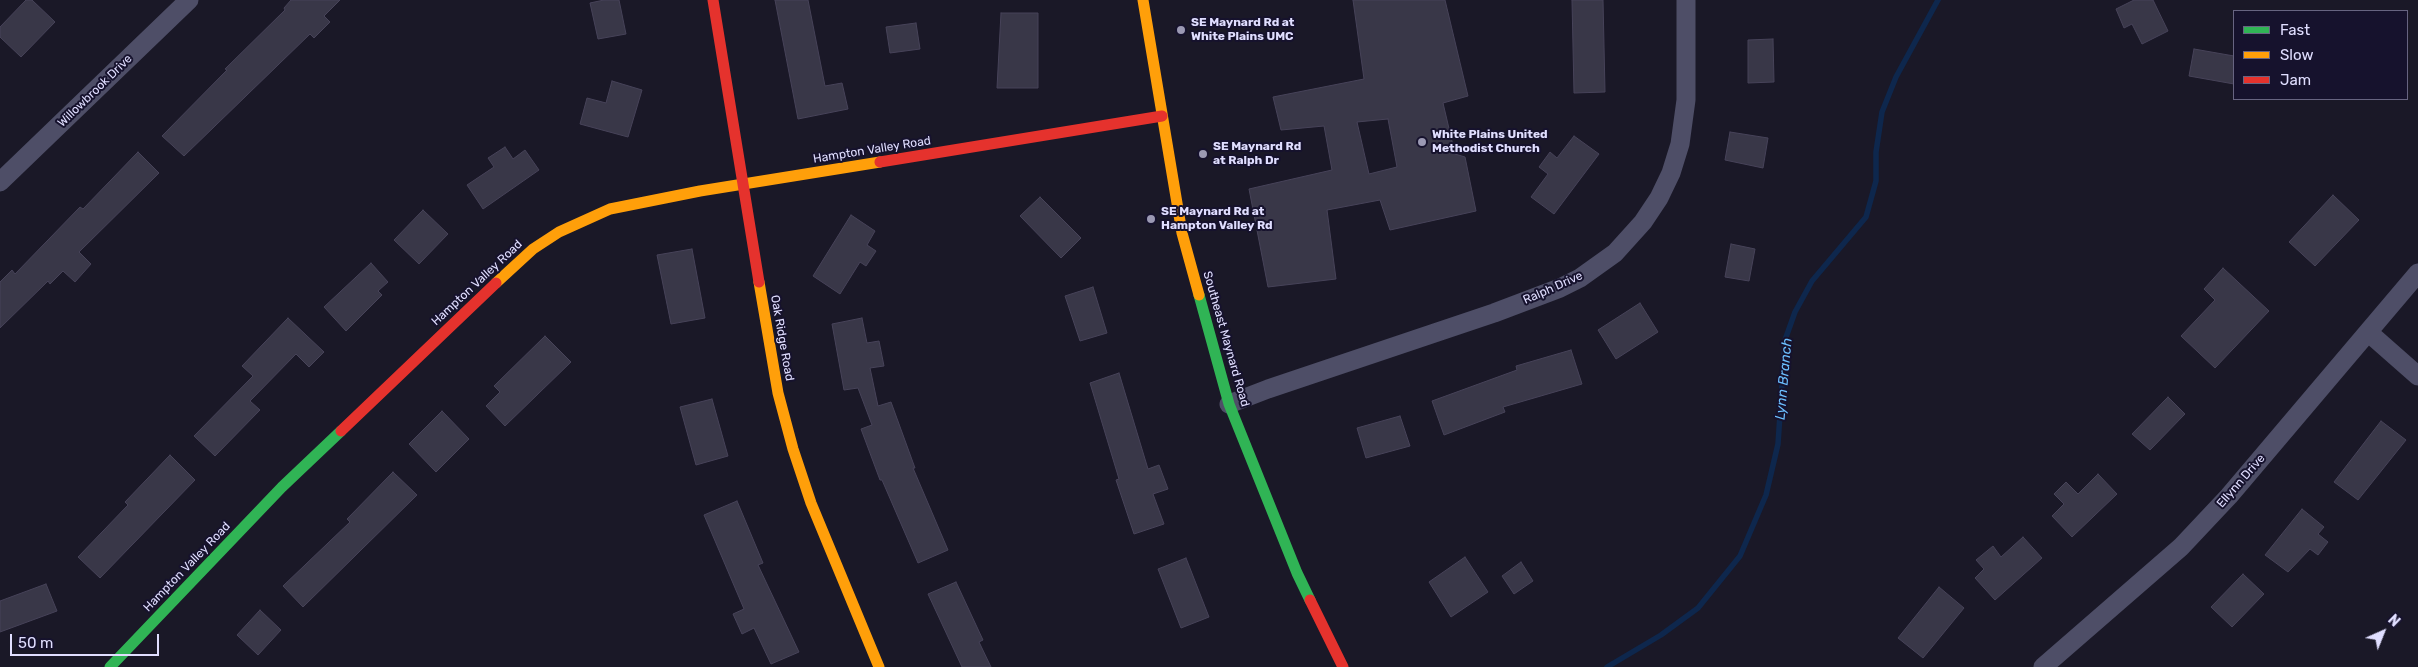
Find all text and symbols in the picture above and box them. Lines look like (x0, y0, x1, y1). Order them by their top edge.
legend (2233, 10, 2408, 100)
place label: SE Maynard Rd at White Plains UMC (1191, 16, 1294, 44)
text: Fast (2280, 21, 2310, 39)
marker: SE Maynard Rd at White Plains UMC (1175, 24, 1187, 36)
text: Slow (2280, 46, 2313, 64)
street label: Willowbrook Drive (55, 52, 135, 130)
text: Jam (2280, 71, 2311, 89)
place label: White Plains United Methodist Church (1432, 128, 1548, 156)
street label: Hampton Valley Road (812, 134, 932, 166)
marker: White Plains United Methodist Church (1416, 136, 1428, 148)
place label: SE Maynard Rd at Ralph Dr (1213, 140, 1301, 168)
marker: SE Maynard Rd at Ralph Dr (1197, 148, 1209, 160)
place label: SE Maynard Rd at Hampton Valley Rd (1161, 205, 1273, 233)
marker: SE Maynard Rd at Hampton Valley Rd (1145, 213, 1157, 225)
street label: Hampton Valley Road (429, 237, 525, 329)
street label: Ralph Drive (1521, 268, 1585, 308)
street label: Southeast Maynard Road (1200, 270, 1252, 408)
street label: Oak Ridge Road (767, 294, 797, 382)
water label: Lynn Branch (1772, 337, 1796, 421)
street label: Ellynn Drive (2214, 451, 2268, 511)
street label: Hampton Valley Road (141, 519, 233, 615)
north arrow (2358, 607, 2408, 657)
text: N (2384, 611, 2403, 630)
scale bar (12, 624, 161, 656)
text: 50 m (18, 634, 53, 652)

